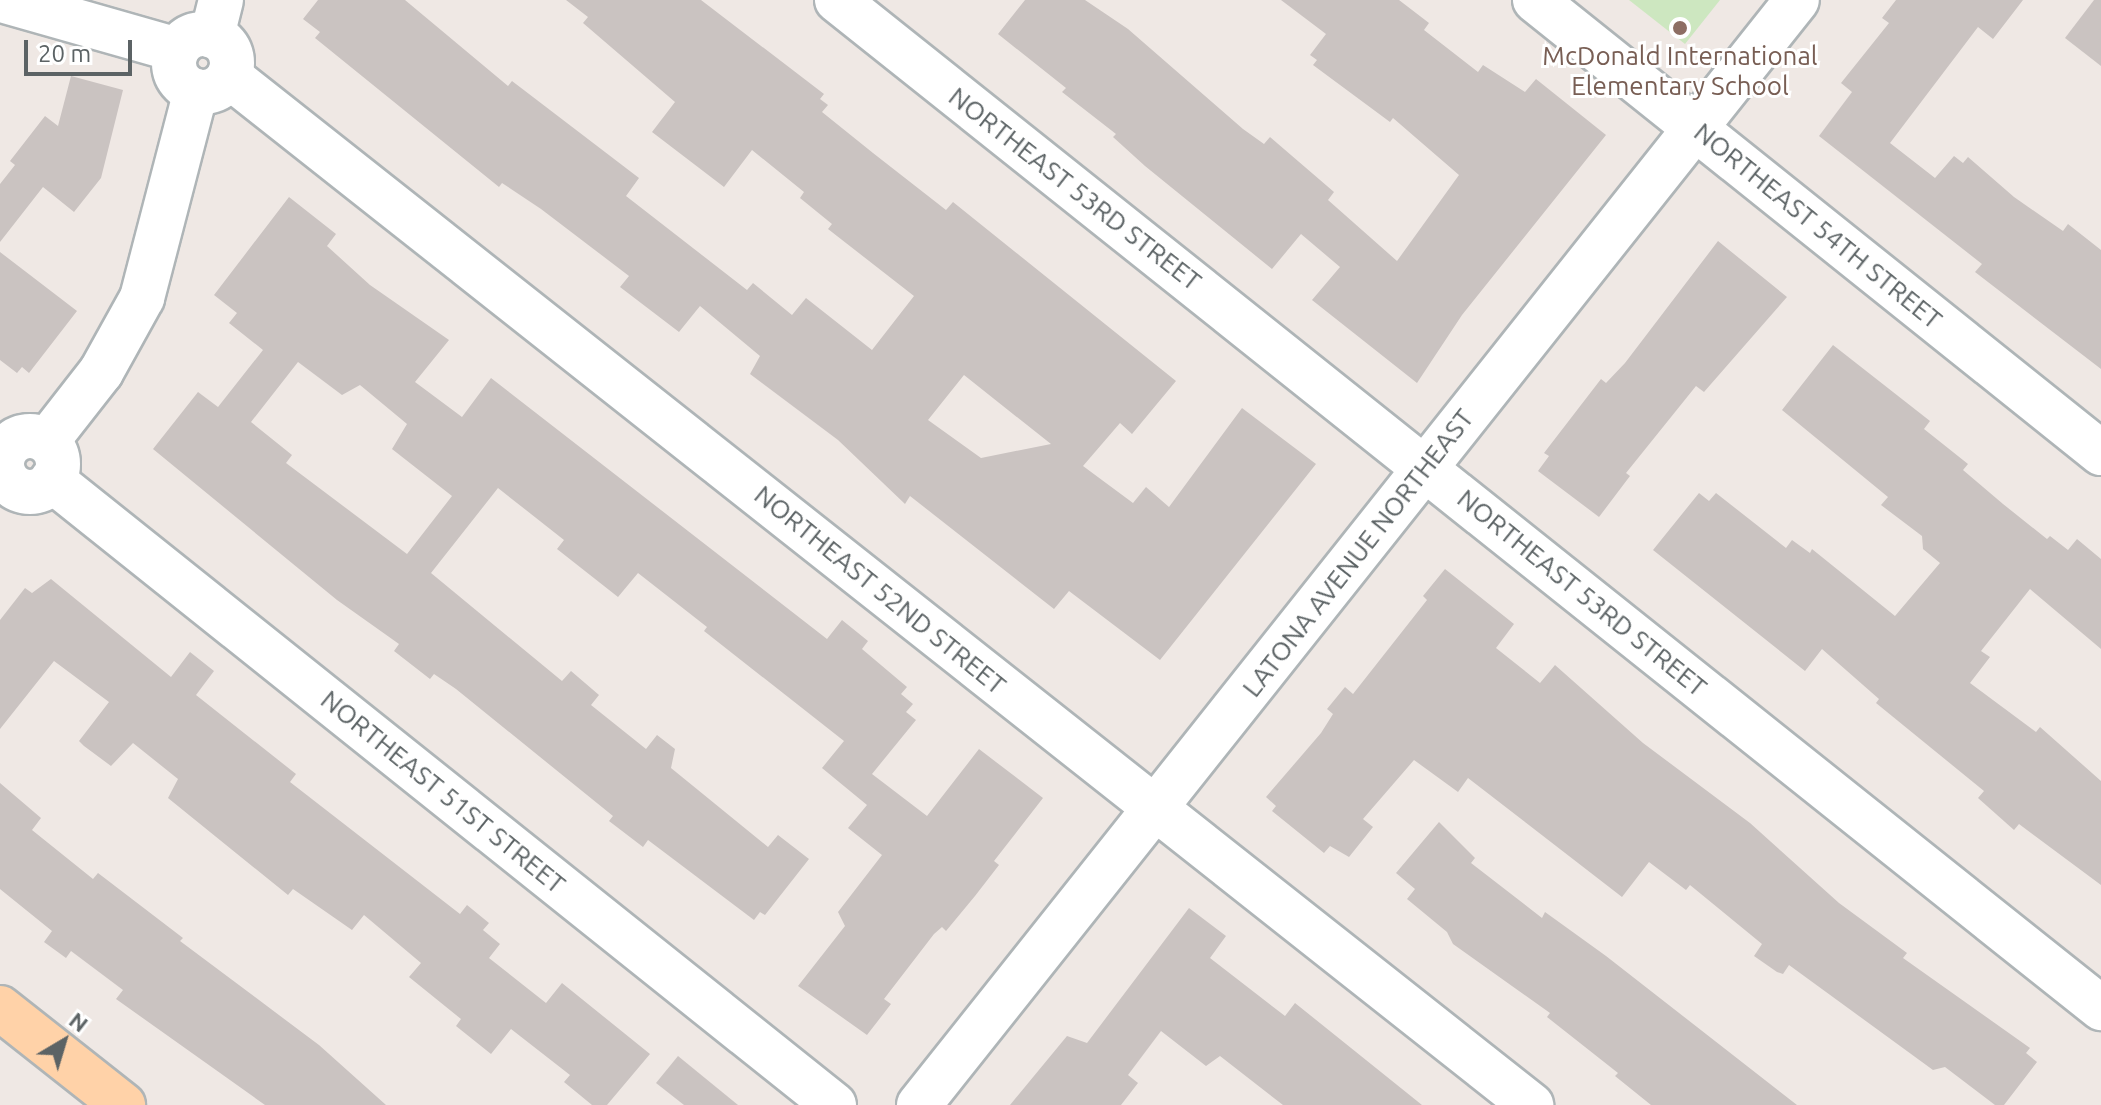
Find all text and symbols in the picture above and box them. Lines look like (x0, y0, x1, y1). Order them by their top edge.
marker: McDonald International Elementary School (1671, 19, 1689, 37)
scale bar (28, 24, 136, 74)
text: 20 m (38, 40, 91, 67)
place label: McDonald International Elementary School (1542, 40, 1818, 102)
street label: NORTHEAST 53RD STREET (943, 81, 1207, 297)
street label: NORTHEAST 54TH STREET (1688, 116, 1948, 336)
street label: LATONA AVENUE NORTHEAST (1236, 403, 1480, 703)
street label: NORTHEAST 52ND STREET (748, 479, 1012, 701)
street label: NORTHEAST 53RD STREET (1451, 483, 1713, 703)
street label: NORTHEAST 51ST STREET (315, 684, 571, 900)
north arrow (24, 1001, 104, 1081)
text: N (65, 1007, 93, 1037)

